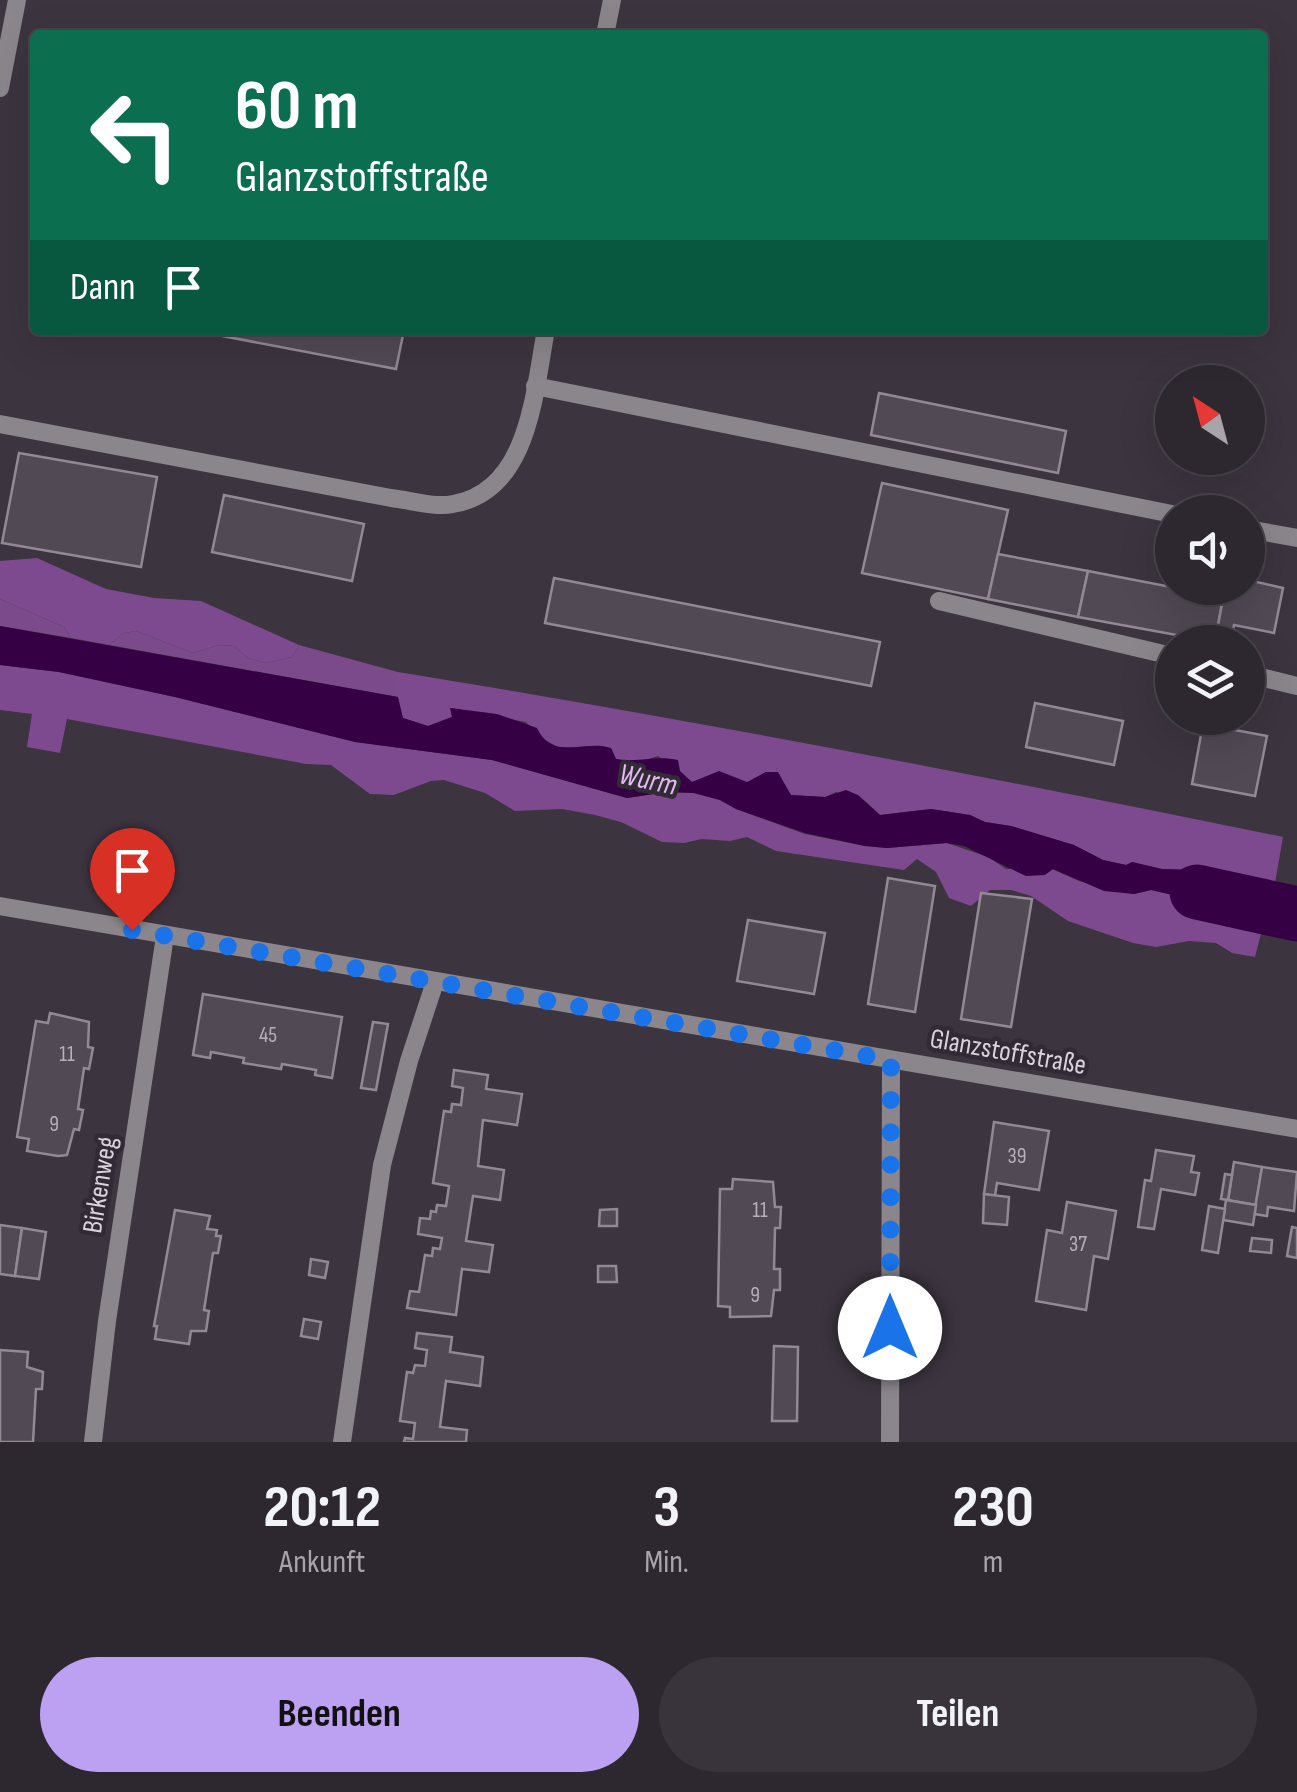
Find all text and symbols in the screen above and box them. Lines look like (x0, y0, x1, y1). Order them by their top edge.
text: 60 m (235, 65, 359, 149)
icon: left (70, 70, 200, 200)
text: Glanzstoffstraße (235, 150, 489, 205)
icon: arrive (156, 260, 211, 315)
text: Dann (70, 265, 136, 310)
north arrow (1155, 365, 1265, 475)
map controls (1155, 365, 1265, 735)
button: sound (1155, 495, 1265, 605)
button: layers (1155, 625, 1265, 735)
water label: Wurm (616, 756, 680, 804)
pin (90, 828, 175, 931)
icon: arrive (105, 843, 160, 898)
house number: 45 (259, 1022, 277, 1049)
street label: Glanzstoffstraße (927, 1022, 1089, 1082)
house number: 11 (59, 1041, 75, 1068)
house number: 9 (49, 1111, 59, 1138)
street label: Birkenweg (76, 1134, 124, 1236)
house number: 39 (1008, 1143, 1026, 1170)
house number: 11 (752, 1197, 768, 1224)
house number: 37 (1069, 1231, 1087, 1258)
position arrow (838, 1276, 942, 1380)
house number: 9 (750, 1282, 760, 1309)
text: 20:12 (263, 1472, 381, 1544)
text: 3 (653, 1472, 680, 1544)
text: 230 (952, 1472, 1034, 1544)
text: Ankunft (279, 1543, 365, 1582)
text: Min. (644, 1543, 689, 1582)
text: m (983, 1543, 1003, 1582)
button: Beenden (40, 1657, 639, 1772)
button: Teilen (659, 1657, 1257, 1772)

